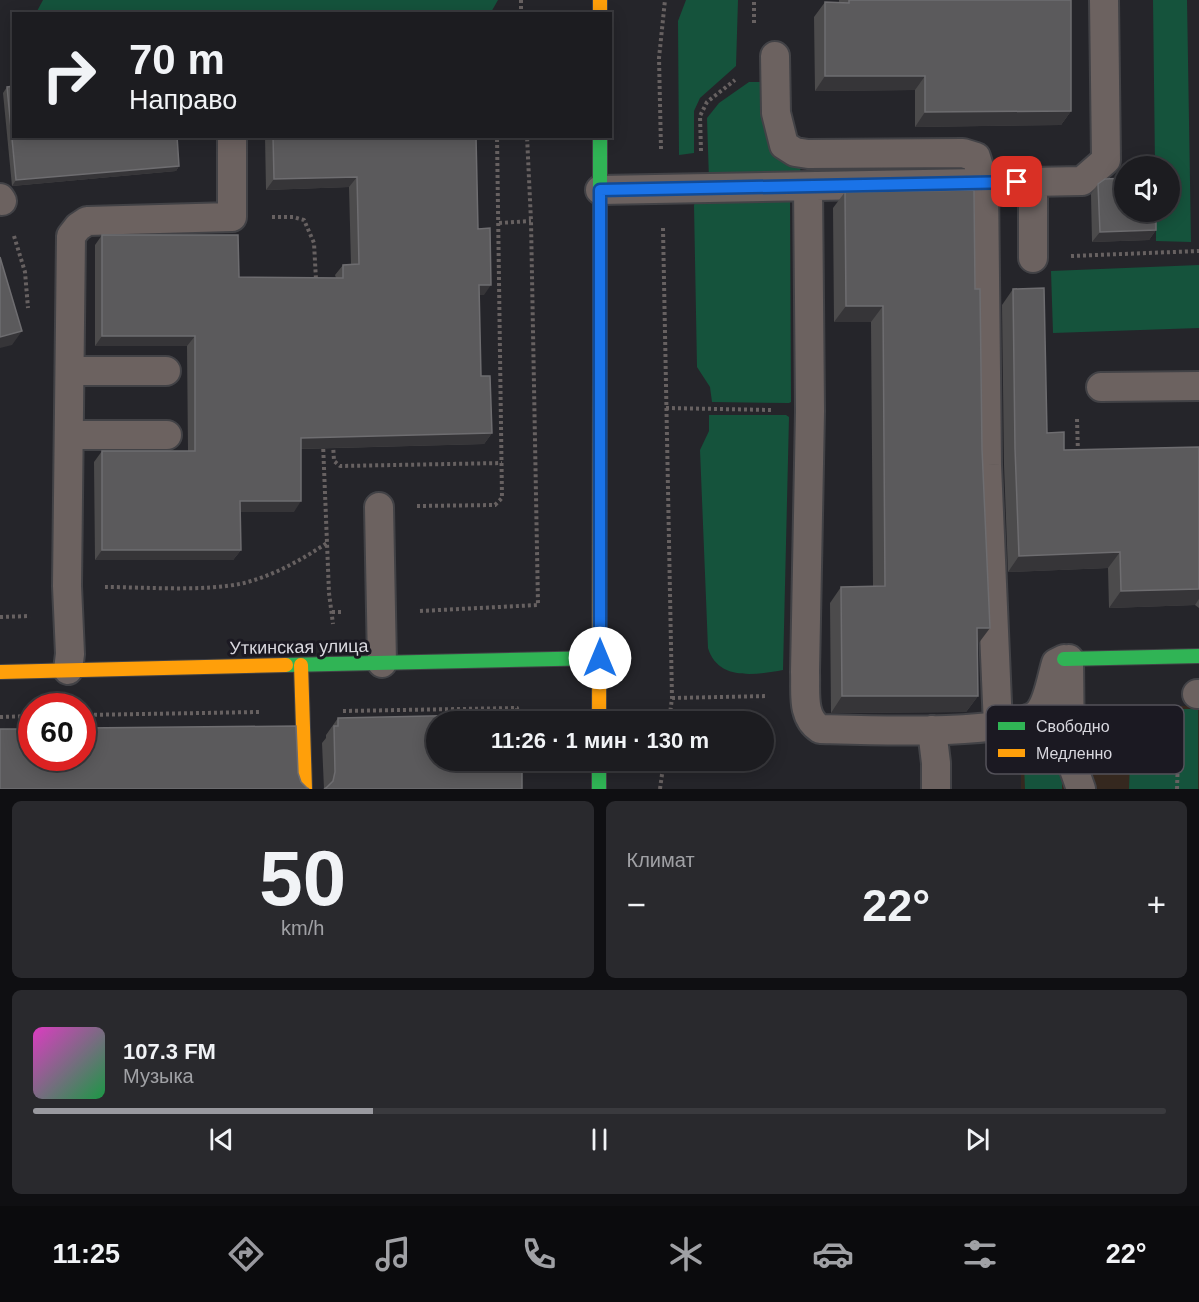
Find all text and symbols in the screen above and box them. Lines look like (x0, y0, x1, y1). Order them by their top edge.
icon: right (30, 36, 108, 114)
text: 70 m (129, 36, 225, 83)
text: Направо (129, 85, 237, 115)
pin (991, 156, 1042, 207)
map controls (1114, 156, 1180, 222)
button: sound (1114, 156, 1180, 222)
icon: arrive (1000, 165, 1033, 198)
position arrow (568, 626, 632, 690)
street label: Уткинская улица (229, 636, 370, 658)
speed limit sign: 60 (18, 693, 96, 771)
legend (986, 705, 1184, 774)
text: Свободно (1036, 718, 1110, 735)
text: 11:26 · 1 мин · 130 m (491, 728, 709, 753)
text: Медленно (1036, 745, 1112, 762)
text: 50 (259, 834, 346, 922)
text: Климат (627, 849, 695, 871)
text: 22° (862, 880, 930, 931)
text: − (627, 886, 646, 923)
text: + (1147, 886, 1166, 923)
text: km/h (281, 917, 324, 939)
text: 107.3 FM (123, 1039, 216, 1064)
text: Музыка (123, 1065, 194, 1087)
icon: previous (205, 1123, 238, 1156)
icon: pause (583, 1123, 616, 1156)
icon: next (961, 1123, 994, 1156)
icon: directions (225, 1233, 267, 1275)
icon: music (372, 1233, 414, 1275)
icon: phone (518, 1233, 560, 1275)
icon: climate (665, 1233, 707, 1275)
icon: car (812, 1233, 854, 1275)
icon: filters (959, 1233, 1001, 1275)
text: 11:25 (52, 1239, 120, 1269)
text: 22° (1106, 1239, 1147, 1269)

